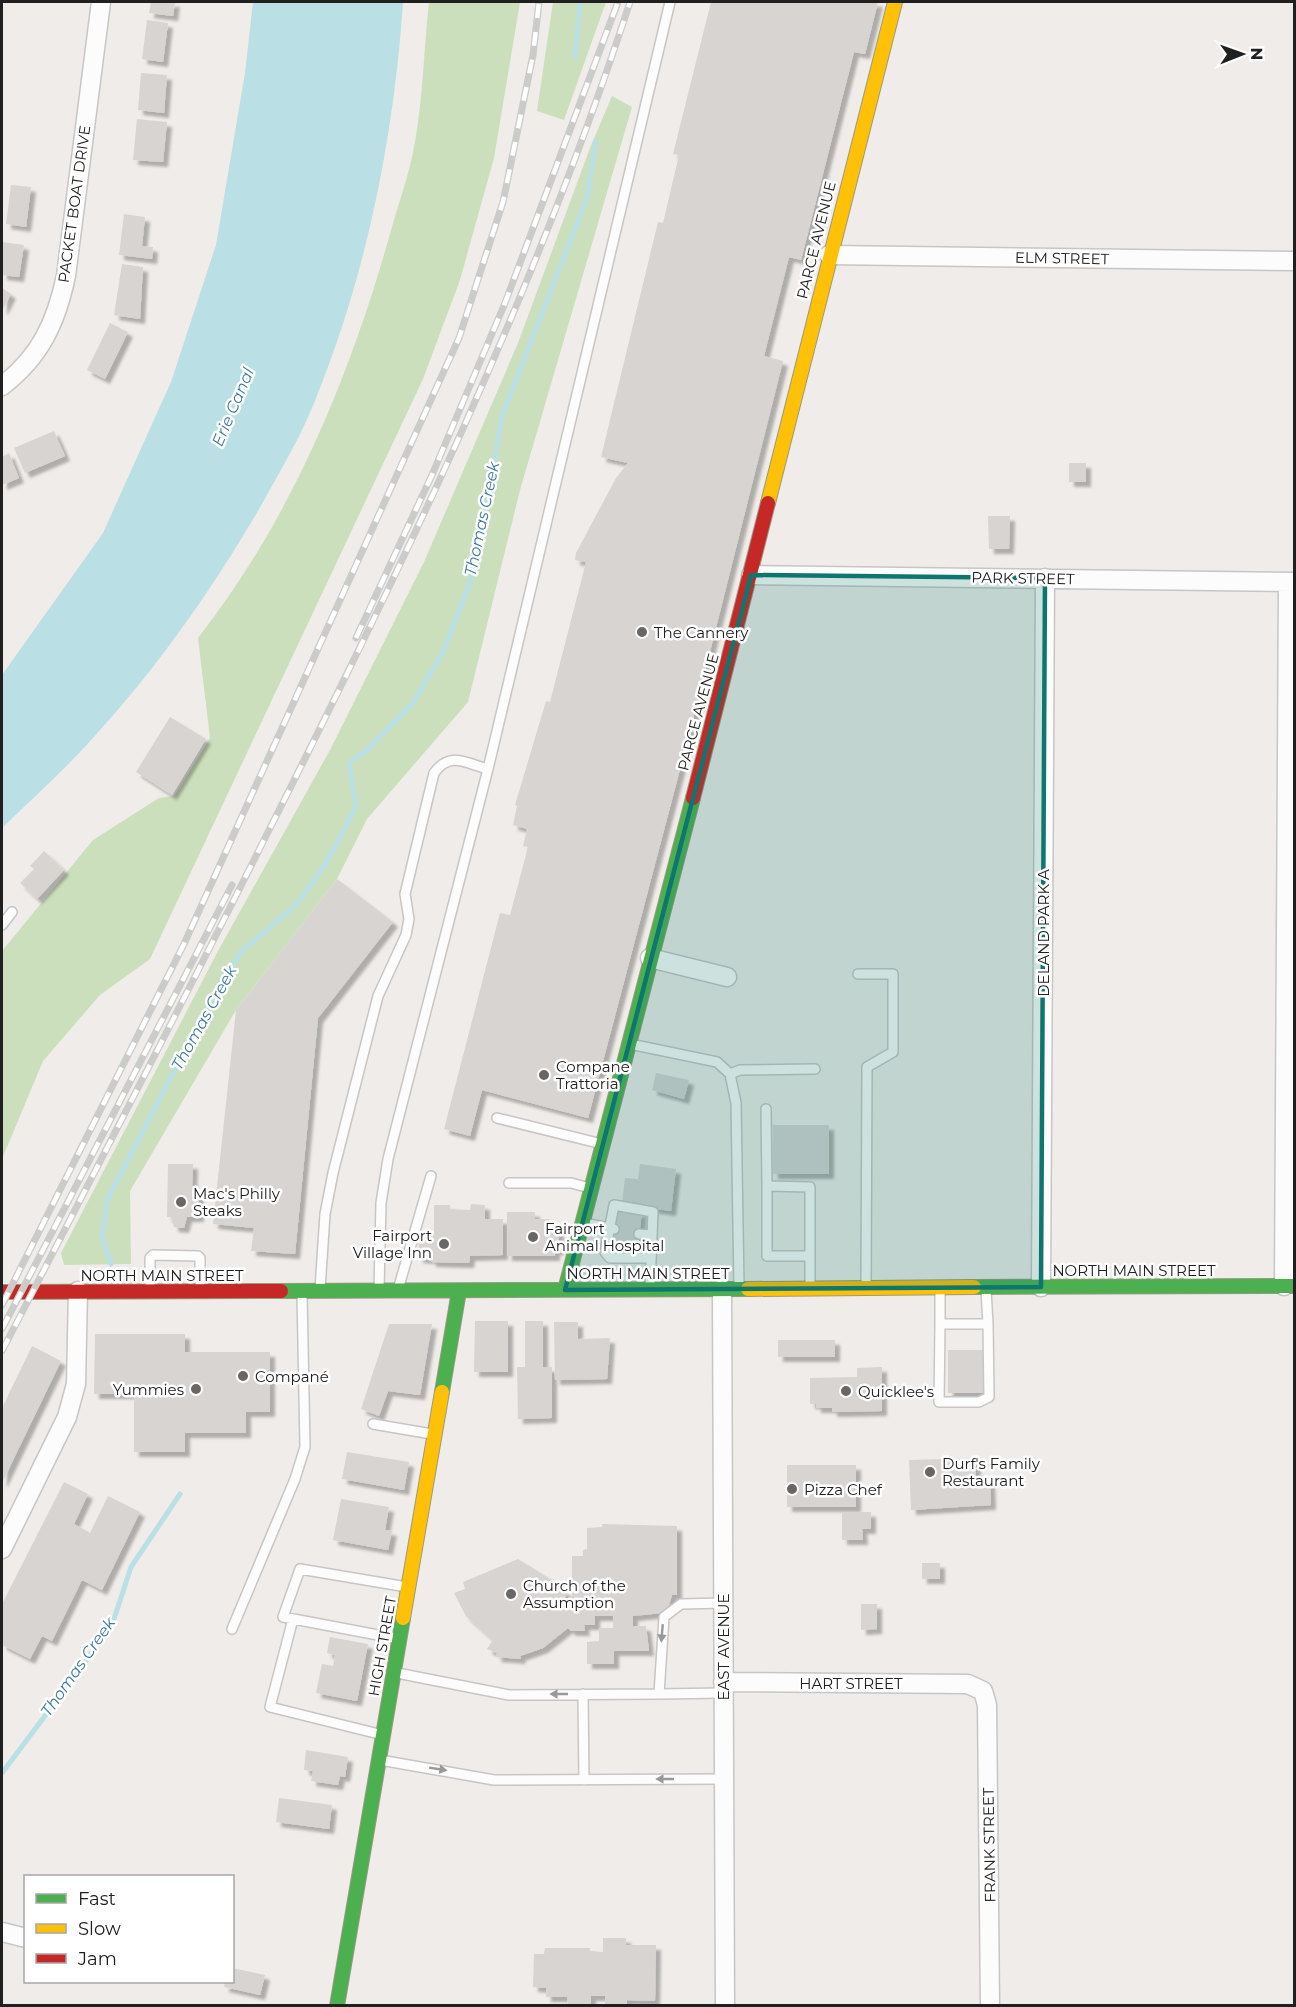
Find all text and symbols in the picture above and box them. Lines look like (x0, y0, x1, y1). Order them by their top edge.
north arrow (1212, 24, 1272, 84)
text: N (1247, 47, 1266, 60)
street label: PACKET BOAT DRIVE (54, 124, 94, 284)
street label: PARCE AVENUE (792, 179, 840, 301)
street label: ELM STREET (1015, 248, 1110, 268)
water label: Erie Canal (208, 364, 258, 449)
water label: Thomas Creek (461, 459, 504, 578)
street label: PARK STREET (971, 568, 1075, 588)
place label: The Cannery (654, 623, 749, 642)
marker: The Cannery (635, 625, 649, 639)
street label: PARCE AVENUE (673, 651, 723, 773)
street label: DELAND PARK A (1034, 869, 1053, 997)
water label: Thomas Creek (167, 961, 241, 1074)
place label: Compane Trattoria (556, 1057, 630, 1093)
marker: Compane Trattoria (537, 1068, 551, 1082)
place label: Mac's Philly Steaks (193, 1184, 281, 1220)
marker: Mac's Philly Steaks (174, 1195, 188, 1209)
place label: Fairport Animal Hospital (545, 1219, 664, 1255)
place label: Fairport Village Inn (353, 1226, 432, 1262)
marker: Fairport Animal Hospital (526, 1230, 540, 1244)
marker: Fairport Village Inn (437, 1237, 451, 1251)
street label: NORTH MAIN STREET (1052, 1261, 1216, 1280)
street label: NORTH MAIN STREET (566, 1264, 730, 1283)
street label: NORTH MAIN STREET (80, 1266, 244, 1285)
place label: Compané (255, 1367, 329, 1386)
marker: Compané (236, 1369, 250, 1383)
place label: Yummies (113, 1380, 184, 1399)
marker: Yummies (189, 1382, 203, 1396)
place label: Quicklee's (858, 1382, 934, 1401)
marker: Quicklee's (839, 1384, 853, 1398)
place label: Durf's Family Restaurant (942, 1454, 1041, 1490)
marker: Durf's Family Restaurant (923, 1465, 937, 1479)
place label: Pizza Chef (804, 1480, 883, 1499)
marker: Pizza Chef (785, 1482, 799, 1496)
place label: Church of the Assumption (523, 1576, 626, 1612)
marker: Church of the Assumption (504, 1587, 518, 1601)
street label: EAST AVENUE (714, 1593, 733, 1701)
street label: HIGH STREET (364, 1594, 400, 1698)
water label: Thomas Creek (37, 1613, 120, 1720)
one-way arrow (657, 1623, 667, 1642)
street label: HART STREET (799, 1674, 903, 1693)
one-way arrow (549, 1689, 568, 1699)
one-way arrow (428, 1765, 447, 1774)
one-way arrow (656, 1774, 675, 1784)
street label: FRANK STREET (978, 1787, 1000, 1903)
legend (24, 1875, 234, 1983)
text: Fast (78, 1888, 116, 1910)
text: Slow (78, 1918, 121, 1940)
text: Jam (77, 1948, 117, 1970)

